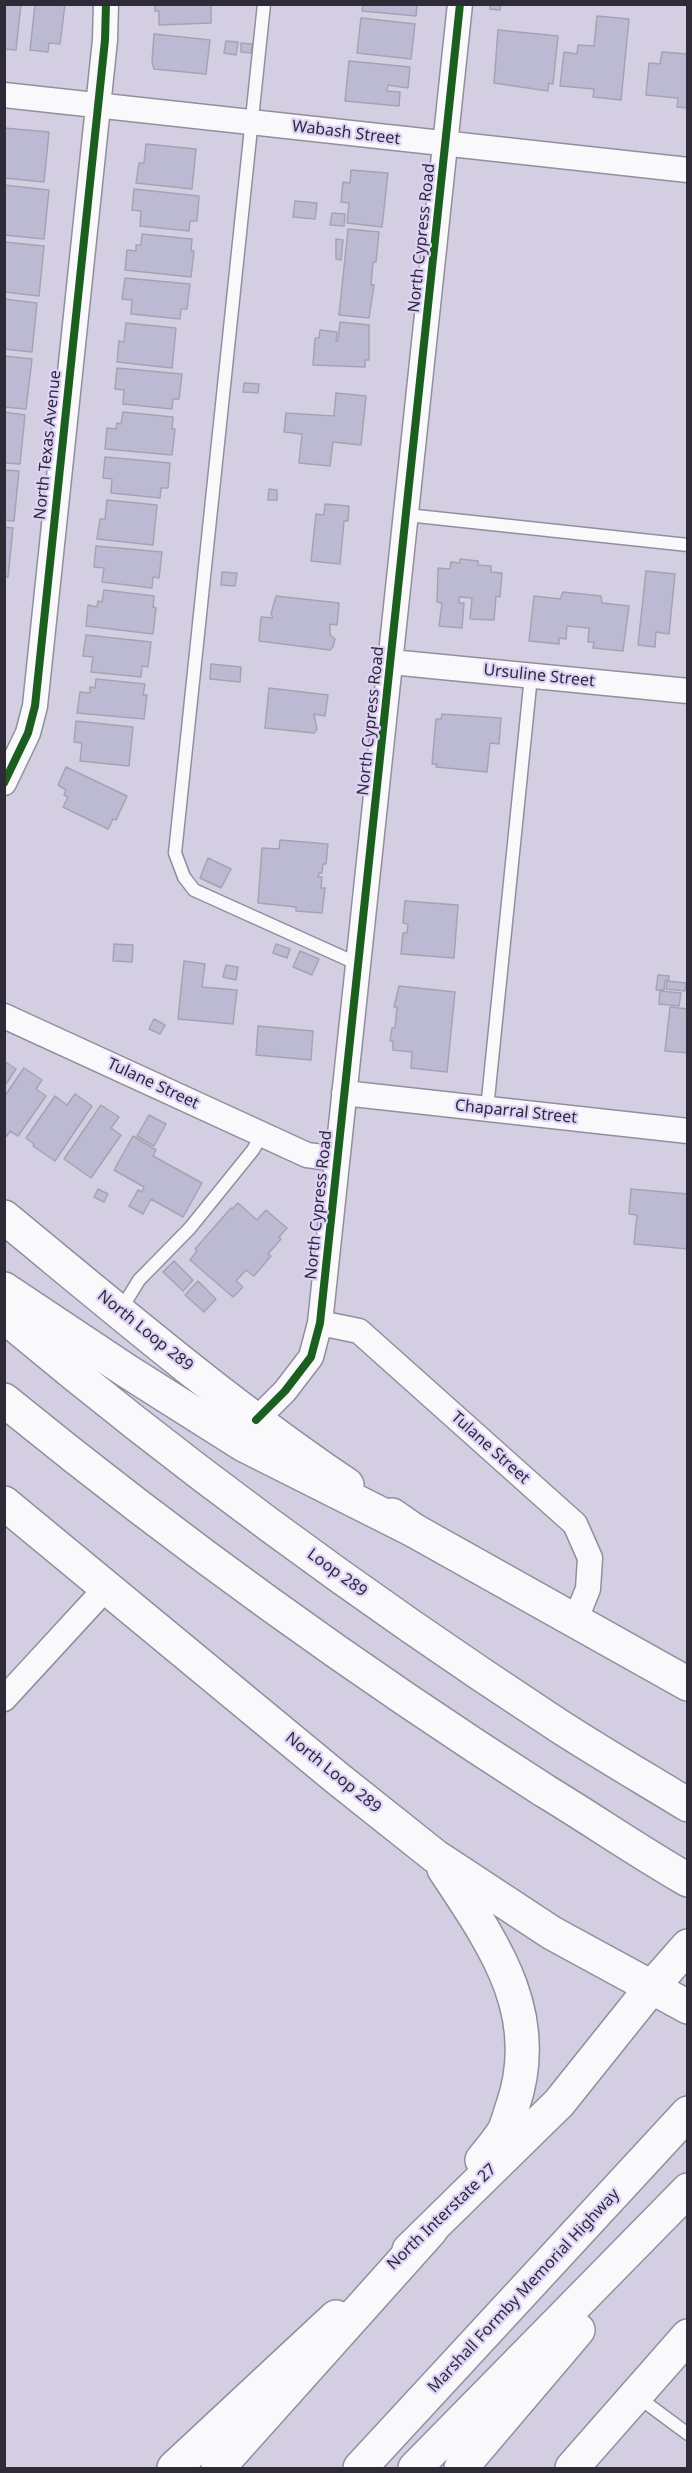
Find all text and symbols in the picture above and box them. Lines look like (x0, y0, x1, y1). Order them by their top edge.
street label: Wabash Street (291, 117, 401, 149)
street label: North Cypress Road (405, 163, 439, 313)
street label: North Texas Avenue (31, 369, 65, 521)
street label: North Cypress Road (354, 646, 388, 796)
street label: Ursuline Street (482, 661, 596, 691)
street label: Tulane Street (104, 1054, 202, 1114)
street label: Chaparral Street (454, 1096, 578, 1128)
street label: North Cypress Road (302, 1130, 336, 1280)
street label: North Loop 289 (93, 1287, 197, 1375)
street label: Tulane Street (447, 1408, 533, 1488)
street label: Loop 289 (303, 1545, 371, 1601)
street label: North Loop 289 (281, 1729, 385, 1817)
street label: North Interstate 27 (383, 2160, 501, 2274)
street label: Marshall Formby Memorial Highway (424, 2185, 624, 2397)

